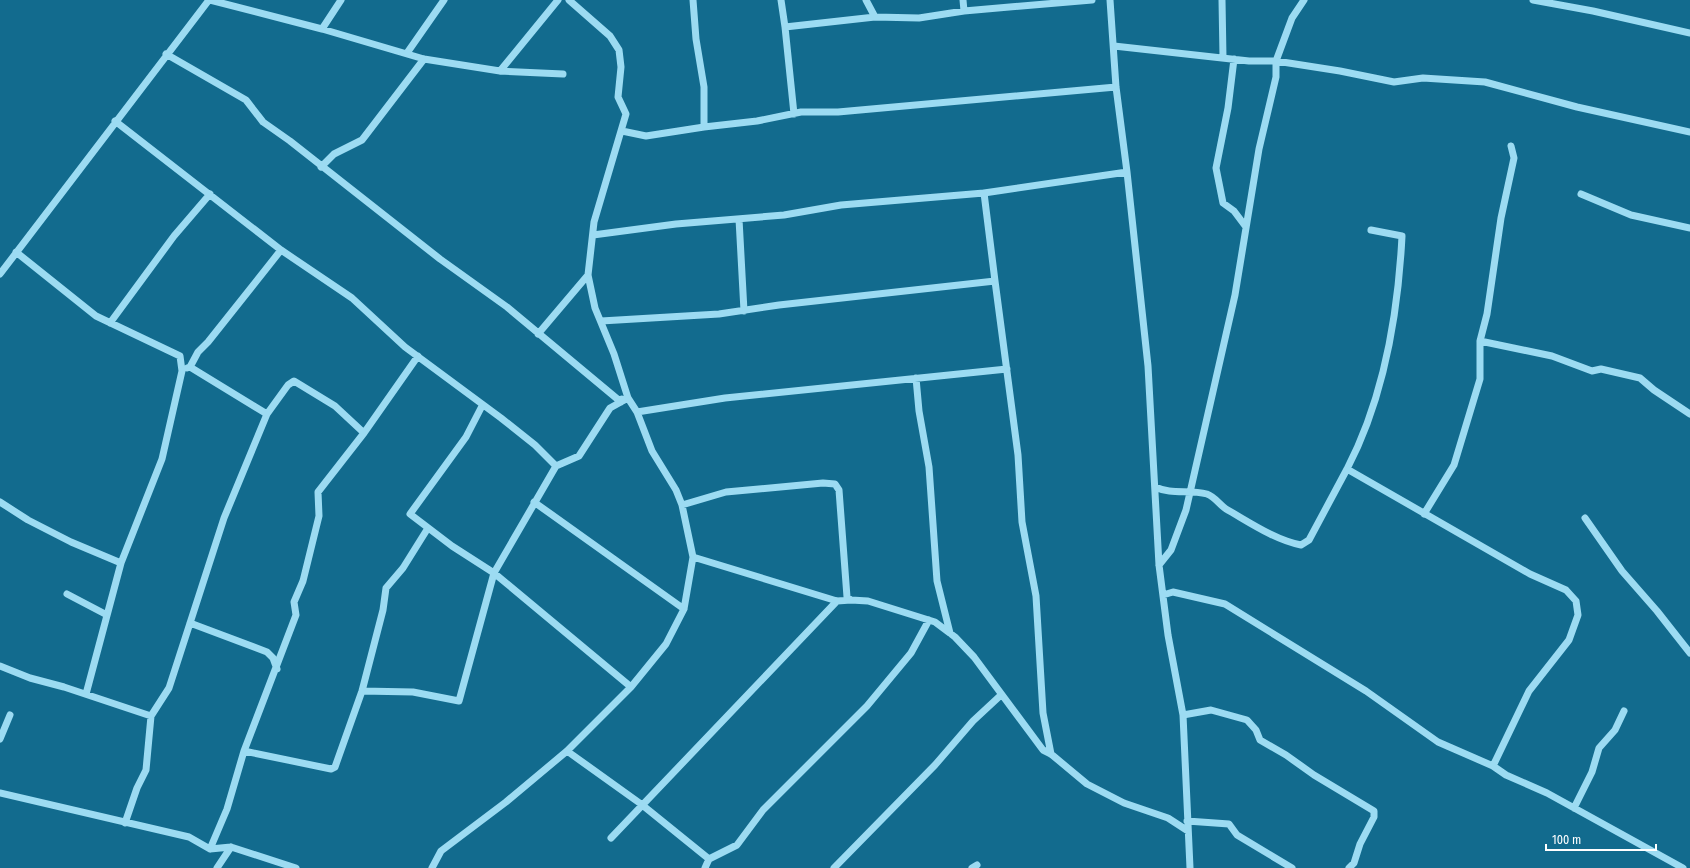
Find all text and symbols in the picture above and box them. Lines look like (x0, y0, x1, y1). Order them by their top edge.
scale bar (1546, 826, 1656, 852)
text: 100 m (1552, 833, 1581, 847)

